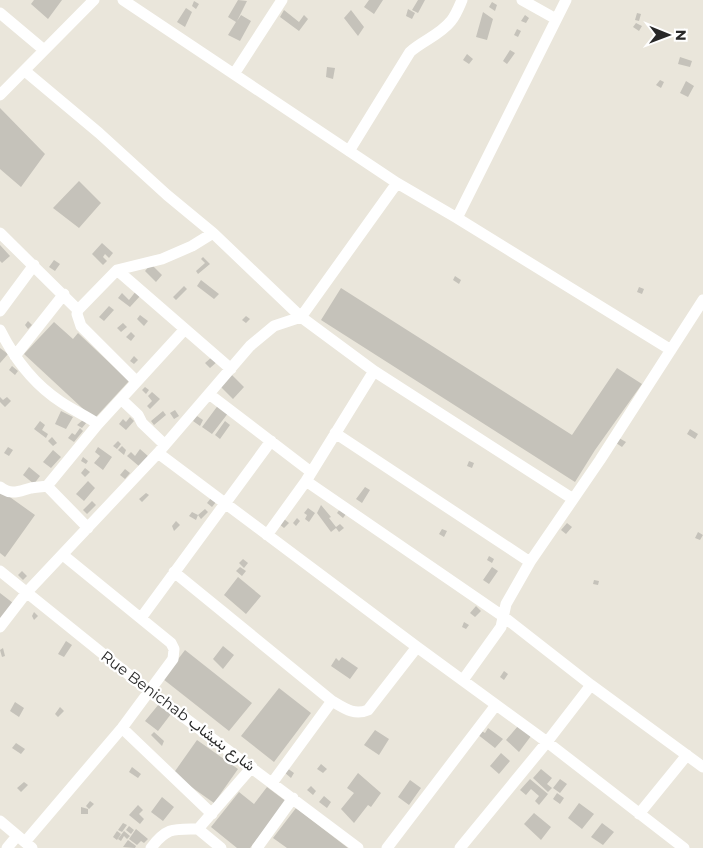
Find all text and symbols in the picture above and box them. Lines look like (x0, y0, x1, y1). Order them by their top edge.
north arrow (643, 10, 693, 60)
text: N (672, 29, 690, 41)
street label: Rue Benichab شارع بنيشاب (96, 646, 259, 777)

